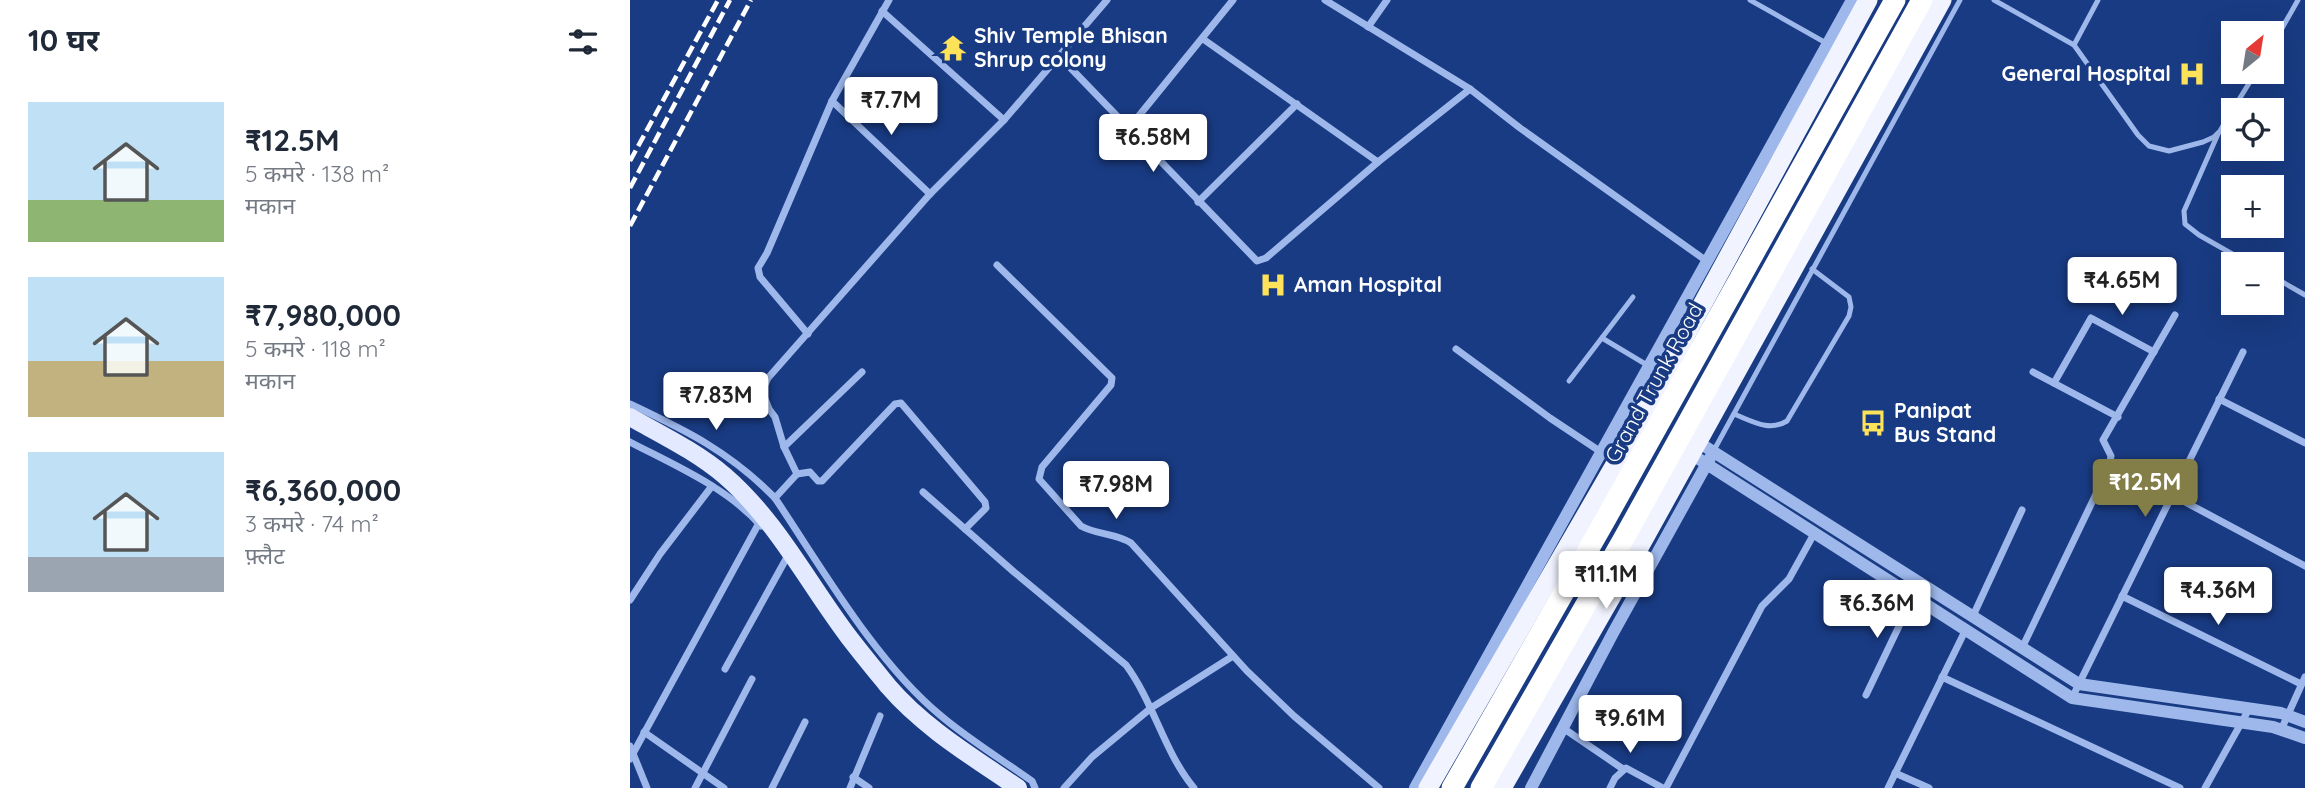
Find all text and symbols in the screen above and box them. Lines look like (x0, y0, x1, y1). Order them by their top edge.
text: 10 घर (28, 21, 99, 59)
north arrow (2221, 21, 2284, 84)
map controls (2221, 21, 2284, 315)
place label: Shiv Temple Bhisan Shrup colony (974, 22, 1168, 72)
icon: filters (564, 23, 602, 61)
temple icon: Shiv Temple Bhisan Shrup colony (938, 33, 968, 63)
hospital icon: General Hospital (2177, 59, 2207, 89)
place label: General Hospital (2002, 60, 2171, 86)
pin: ₹7.7M (842, 78, 940, 137)
text: ₹7.7M (861, 85, 921, 114)
button: locate (2221, 98, 2284, 161)
pin: ₹6.58M (1096, 114, 1210, 174)
text: ₹12.5M (245, 121, 340, 159)
text: ₹6.58M (1115, 122, 1191, 151)
icon: home (84, 130, 168, 214)
text: 5 कमरे · 138 m² (245, 159, 389, 188)
button: + (2221, 175, 2284, 238)
text: मकान (245, 191, 295, 220)
button: − (2221, 252, 2284, 315)
pin: ₹4.65M (2065, 258, 2179, 317)
text: ₹4.65M (2084, 265, 2160, 294)
hospital icon: Aman Hospital (1258, 270, 1288, 300)
place label: Aman Hospital (1294, 271, 1442, 297)
text: ₹7,980,000 (245, 296, 401, 334)
street label: Grand Trunk Road (1599, 298, 1708, 467)
icon: home (84, 305, 168, 389)
text: 5 कमरे · 118 m² (245, 334, 386, 363)
text: मकान (245, 366, 295, 395)
pin: ₹7.83M (659, 372, 773, 432)
text: ₹7.83M (679, 380, 753, 409)
place label: Panipat Bus Stand (1894, 397, 1996, 447)
bus stop icon: Panipat Bus Stand (1858, 408, 1888, 438)
pin: ₹12.5M (2088, 460, 2202, 519)
pin: ₹7.98M (1059, 462, 1173, 521)
text: ₹12.5M (2109, 467, 2181, 496)
text: ₹7.98M (1079, 469, 1153, 498)
text: ₹6,360,000 (245, 471, 401, 509)
icon: home (84, 480, 168, 564)
text: 3 कमरे · 74 m² (245, 509, 379, 538)
text: फ़्लैट (245, 541, 285, 570)
pin: ₹11.1M (1549, 552, 1663, 611)
text: ₹11.1M (1575, 559, 1637, 588)
pin: ₹4.36M (2161, 568, 2275, 627)
text: ₹4.36M (2180, 575, 2256, 604)
pin: ₹6.36M (1820, 580, 1934, 640)
text: ₹6.36M (1839, 588, 1915, 617)
pin: ₹9.61M (1573, 696, 1687, 755)
text: ₹9.61M (1595, 703, 1665, 732)

